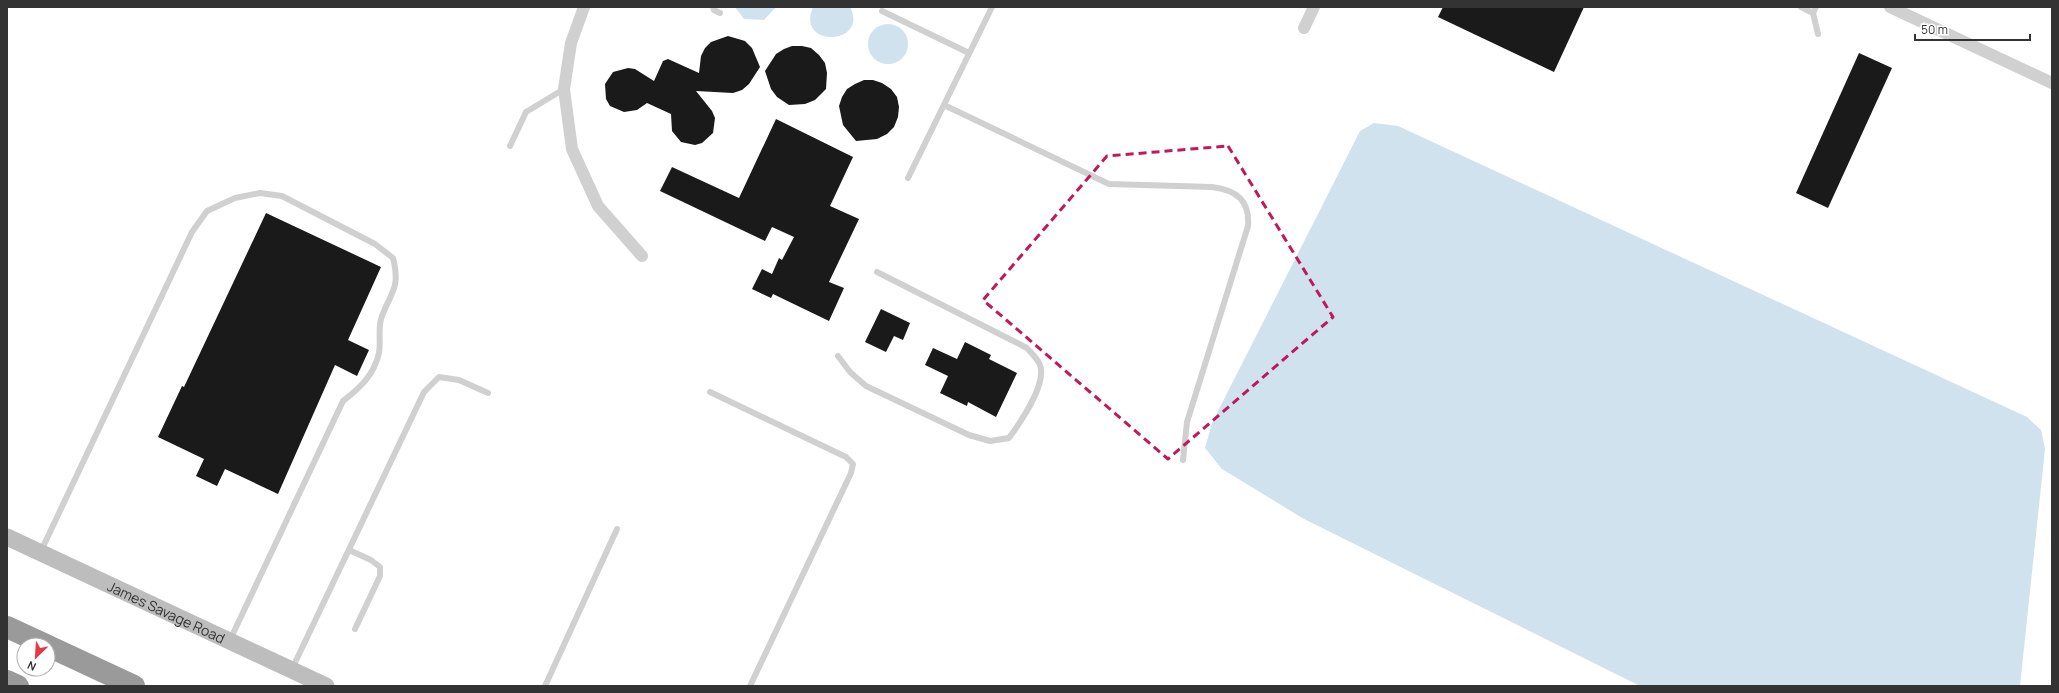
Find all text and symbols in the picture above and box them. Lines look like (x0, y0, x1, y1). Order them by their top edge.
scale bar (1915, 16, 2030, 42)
text: 50 m (1921, 21, 1948, 38)
street label: James Savage Road (105, 576, 228, 647)
north arrow (16, 637, 56, 677)
text: N (25, 658, 38, 675)

